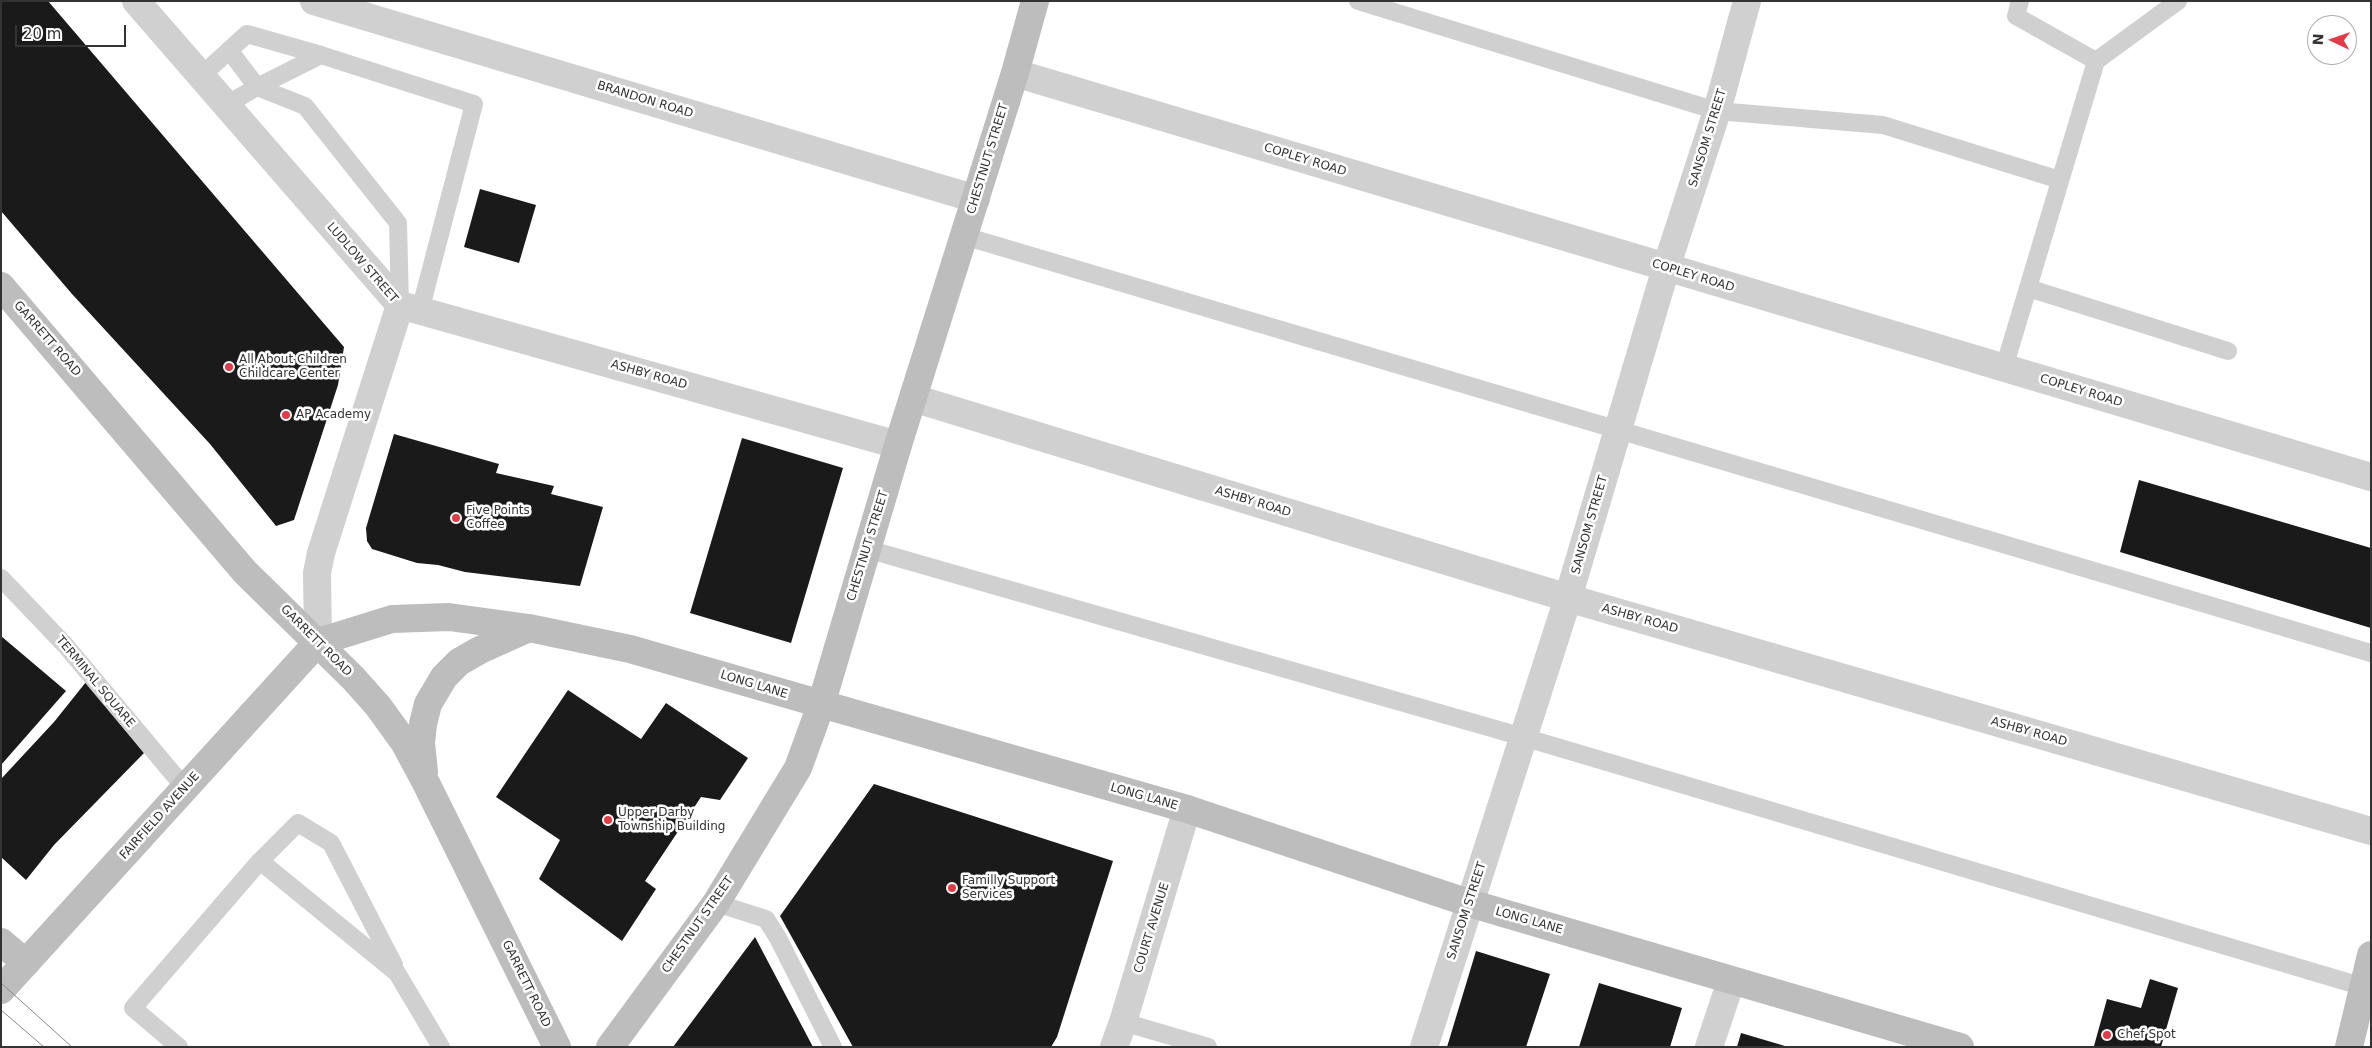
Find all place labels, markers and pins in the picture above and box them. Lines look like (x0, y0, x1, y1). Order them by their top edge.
place label: All About Children Childcare Center (239, 353, 347, 381)
marker: All About Children Childcare Center (223, 361, 235, 373)
place label: AP Academy (296, 408, 371, 422)
marker: AP Academy (280, 409, 292, 421)
place label: Five Points Coffee (466, 504, 530, 532)
marker: Five Points Coffee (450, 512, 462, 524)
place label: Upper Darby Township Building (618, 806, 725, 834)
marker: Upper Darby Township Building (602, 814, 614, 826)
place label: Familly Support Services (962, 874, 1055, 902)
marker: Familly Support Services (946, 882, 958, 894)
place label: Chef Spot (2117, 1028, 2176, 1042)
marker: Chef Spot (2101, 1029, 2113, 1041)

